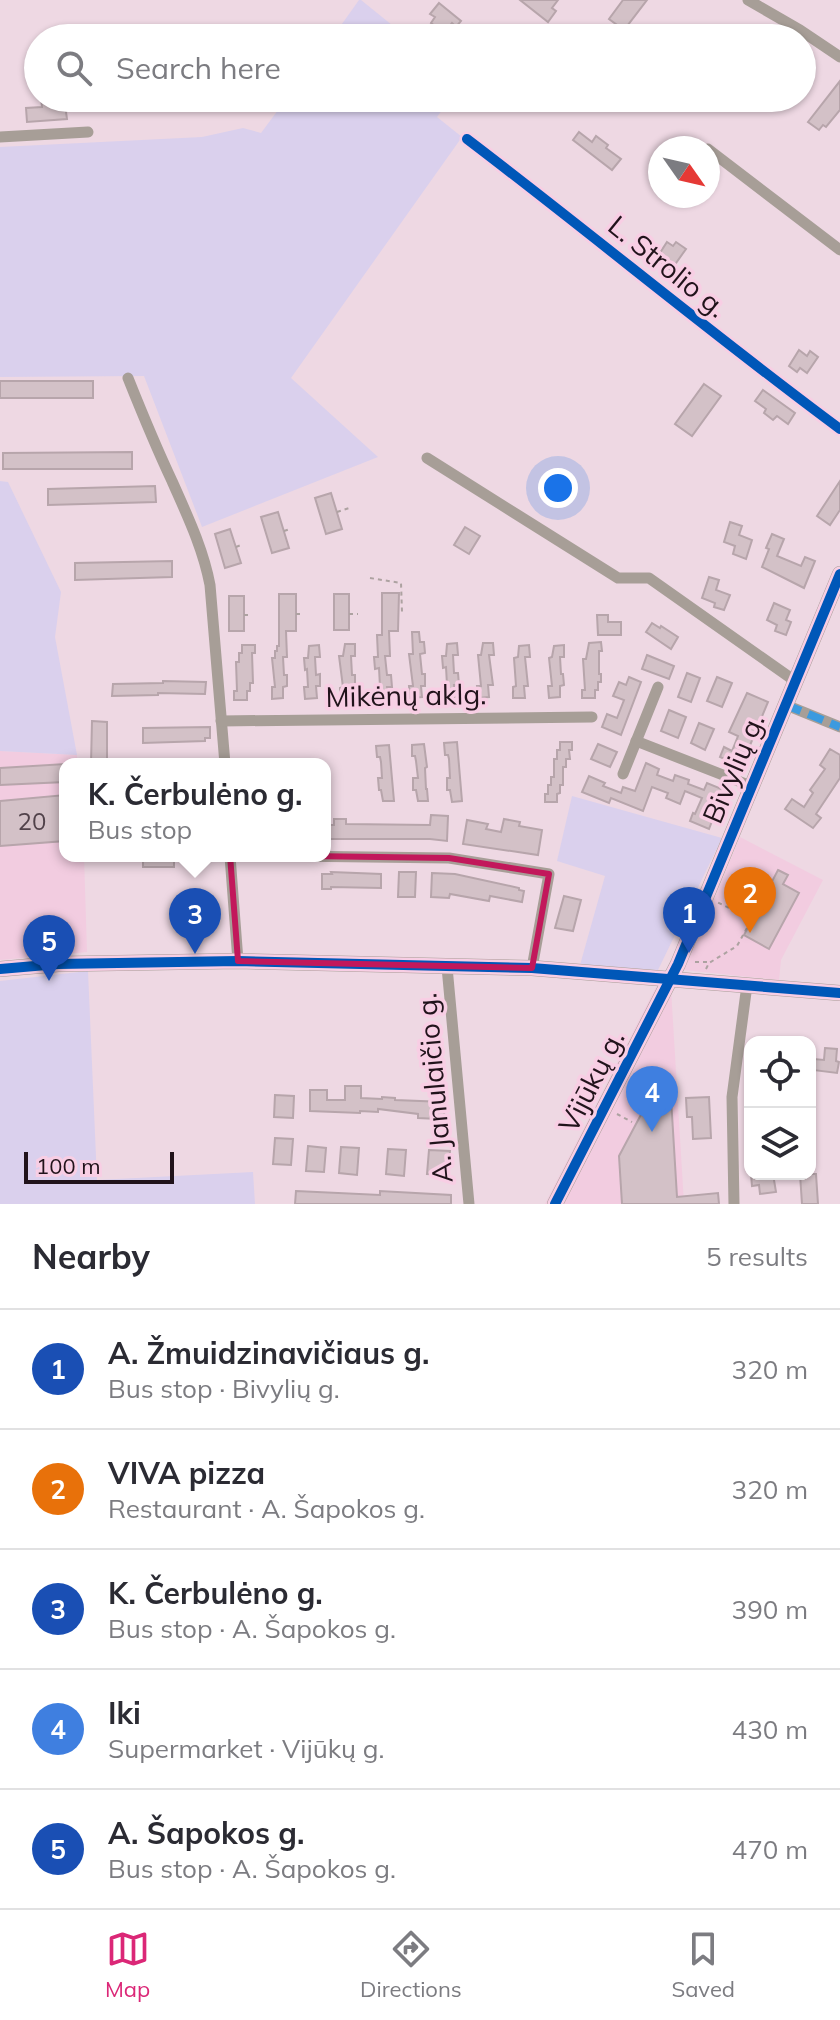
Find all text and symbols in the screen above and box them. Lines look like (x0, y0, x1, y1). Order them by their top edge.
search box (24, 24, 816, 112)
icon: search (52, 46, 96, 90)
text: Search here (116, 49, 281, 87)
north arrow (648, 136, 720, 208)
street label: L. Strolio g. (602, 208, 734, 324)
your location (538, 468, 578, 508)
street label: Mikėnų aklg. (325, 676, 487, 714)
street label: Bivylių g. (694, 708, 772, 828)
popup (59, 758, 331, 862)
text: K. Čerbulėno g. (88, 775, 302, 813)
house number: 20 (18, 806, 46, 836)
text: Bus stop (88, 813, 192, 846)
pin: 2 (724, 867, 776, 933)
pin: 1 (663, 887, 715, 953)
pin: 3 (169, 888, 221, 954)
pin: 5 (23, 915, 75, 981)
street label: A. Janulaičio g. (408, 992, 460, 1184)
street label: Vijūkų g. (550, 1024, 632, 1138)
map controls (744, 1036, 816, 1180)
button: locate (744, 1036, 816, 1108)
pin: 4 (626, 1066, 678, 1132)
button: layers (744, 1108, 816, 1180)
scale bar (24, 1148, 174, 1184)
text: 100 m (36, 1152, 101, 1180)
text: Nearby (32, 1235, 150, 1278)
text: 5 results (706, 1240, 808, 1273)
text: A. Žmuidzinavičiaus g. (108, 1334, 429, 1372)
text: 1 (50, 1353, 66, 1386)
text: 320 m (732, 1353, 808, 1386)
text: Bus stop · Bivylių g. (108, 1372, 340, 1405)
text: VIVA pizza (108, 1454, 265, 1492)
text: 2 (50, 1473, 66, 1506)
text: 320 m (732, 1473, 808, 1506)
text: Restaurant · A. Šapokos g. (108, 1492, 425, 1525)
text: K. Čerbulėno g. (108, 1574, 323, 1612)
text: 3 (50, 1593, 66, 1626)
text: 390 m (732, 1593, 808, 1626)
text: Bus stop · A. Šapokos g. (108, 1612, 396, 1645)
text: Iki (108, 1694, 141, 1732)
text: 4 (50, 1713, 66, 1746)
text: 430 m (732, 1713, 808, 1746)
text: Supermarket · Vijūkų g. (108, 1732, 384, 1765)
text: A. Šapokos g. (108, 1814, 304, 1852)
text: 5 (50, 1833, 66, 1866)
text: 470 m (732, 1833, 808, 1866)
text: Bus stop · A. Šapokos g. (108, 1852, 396, 1885)
tab: Map (105, 1927, 150, 2003)
tab: Directions (360, 1927, 462, 2003)
tab: Saved (672, 1927, 735, 2003)

